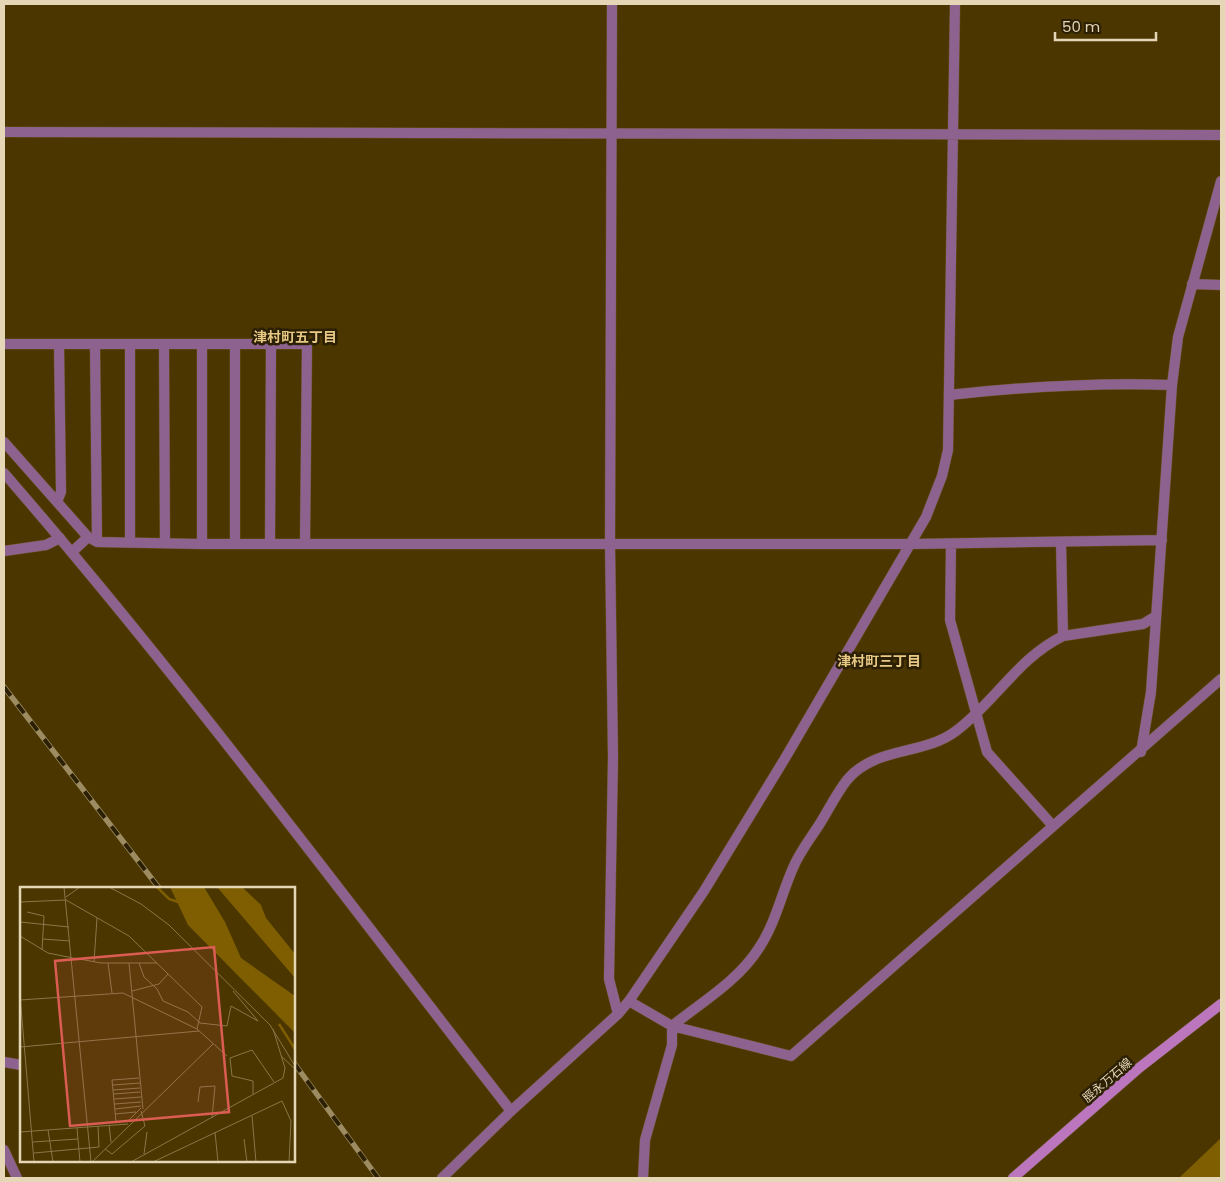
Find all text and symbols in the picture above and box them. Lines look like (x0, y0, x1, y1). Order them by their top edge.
scale bar (1055, 10, 1156, 42)
text: 50 m (1062, 16, 1100, 37)
district label: 津村町五丁目 (253, 327, 337, 347)
district label: 津村町三丁目 (837, 651, 921, 671)
inset map (20, 887, 295, 1162)
street label: 脛永万石線 (1079, 1054, 1135, 1106)

